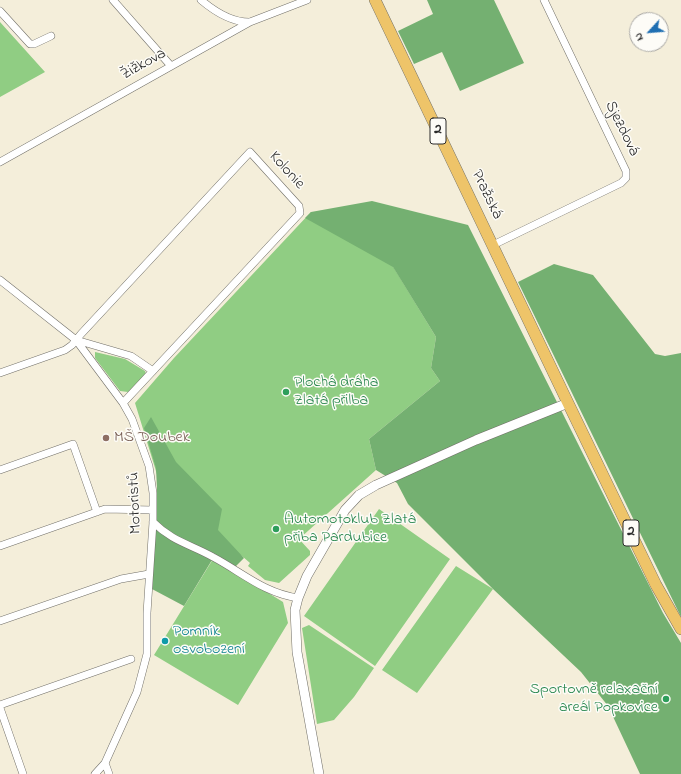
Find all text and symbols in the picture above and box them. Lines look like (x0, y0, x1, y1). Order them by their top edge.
north arrow (629, 12, 669, 52)
text: N (630, 30, 648, 44)
street label: Žižkova (118, 45, 170, 85)
street label: Sjezdová (599, 98, 643, 160)
road number: 2 (430, 118, 446, 144)
street label: Kolonie (264, 148, 308, 194)
street label: Pražská (466, 167, 506, 223)
place label: Plochá dráha Zlatá přilba (294, 373, 378, 411)
marker: Plochá dráha Zlatá přilba (281, 387, 291, 397)
place label: MŠ Doubek (114, 428, 190, 448)
marker: MŠ Doubek (101, 433, 111, 443)
street label: Motoristů (125, 472, 147, 534)
place label: Automotoklub Zlatá přiba Pardubice (284, 510, 416, 548)
road number: 2 (623, 520, 639, 546)
marker: Automotoklub Zlatá přiba Pardubice (271, 524, 281, 534)
place label: Pomník osvobození (173, 622, 245, 660)
marker: Pomník osvobození (160, 636, 170, 646)
place label: Sportovně relaxační areál Popkovice (530, 680, 658, 718)
marker: Sportovně relaxační areál Popkovice (661, 694, 671, 704)

